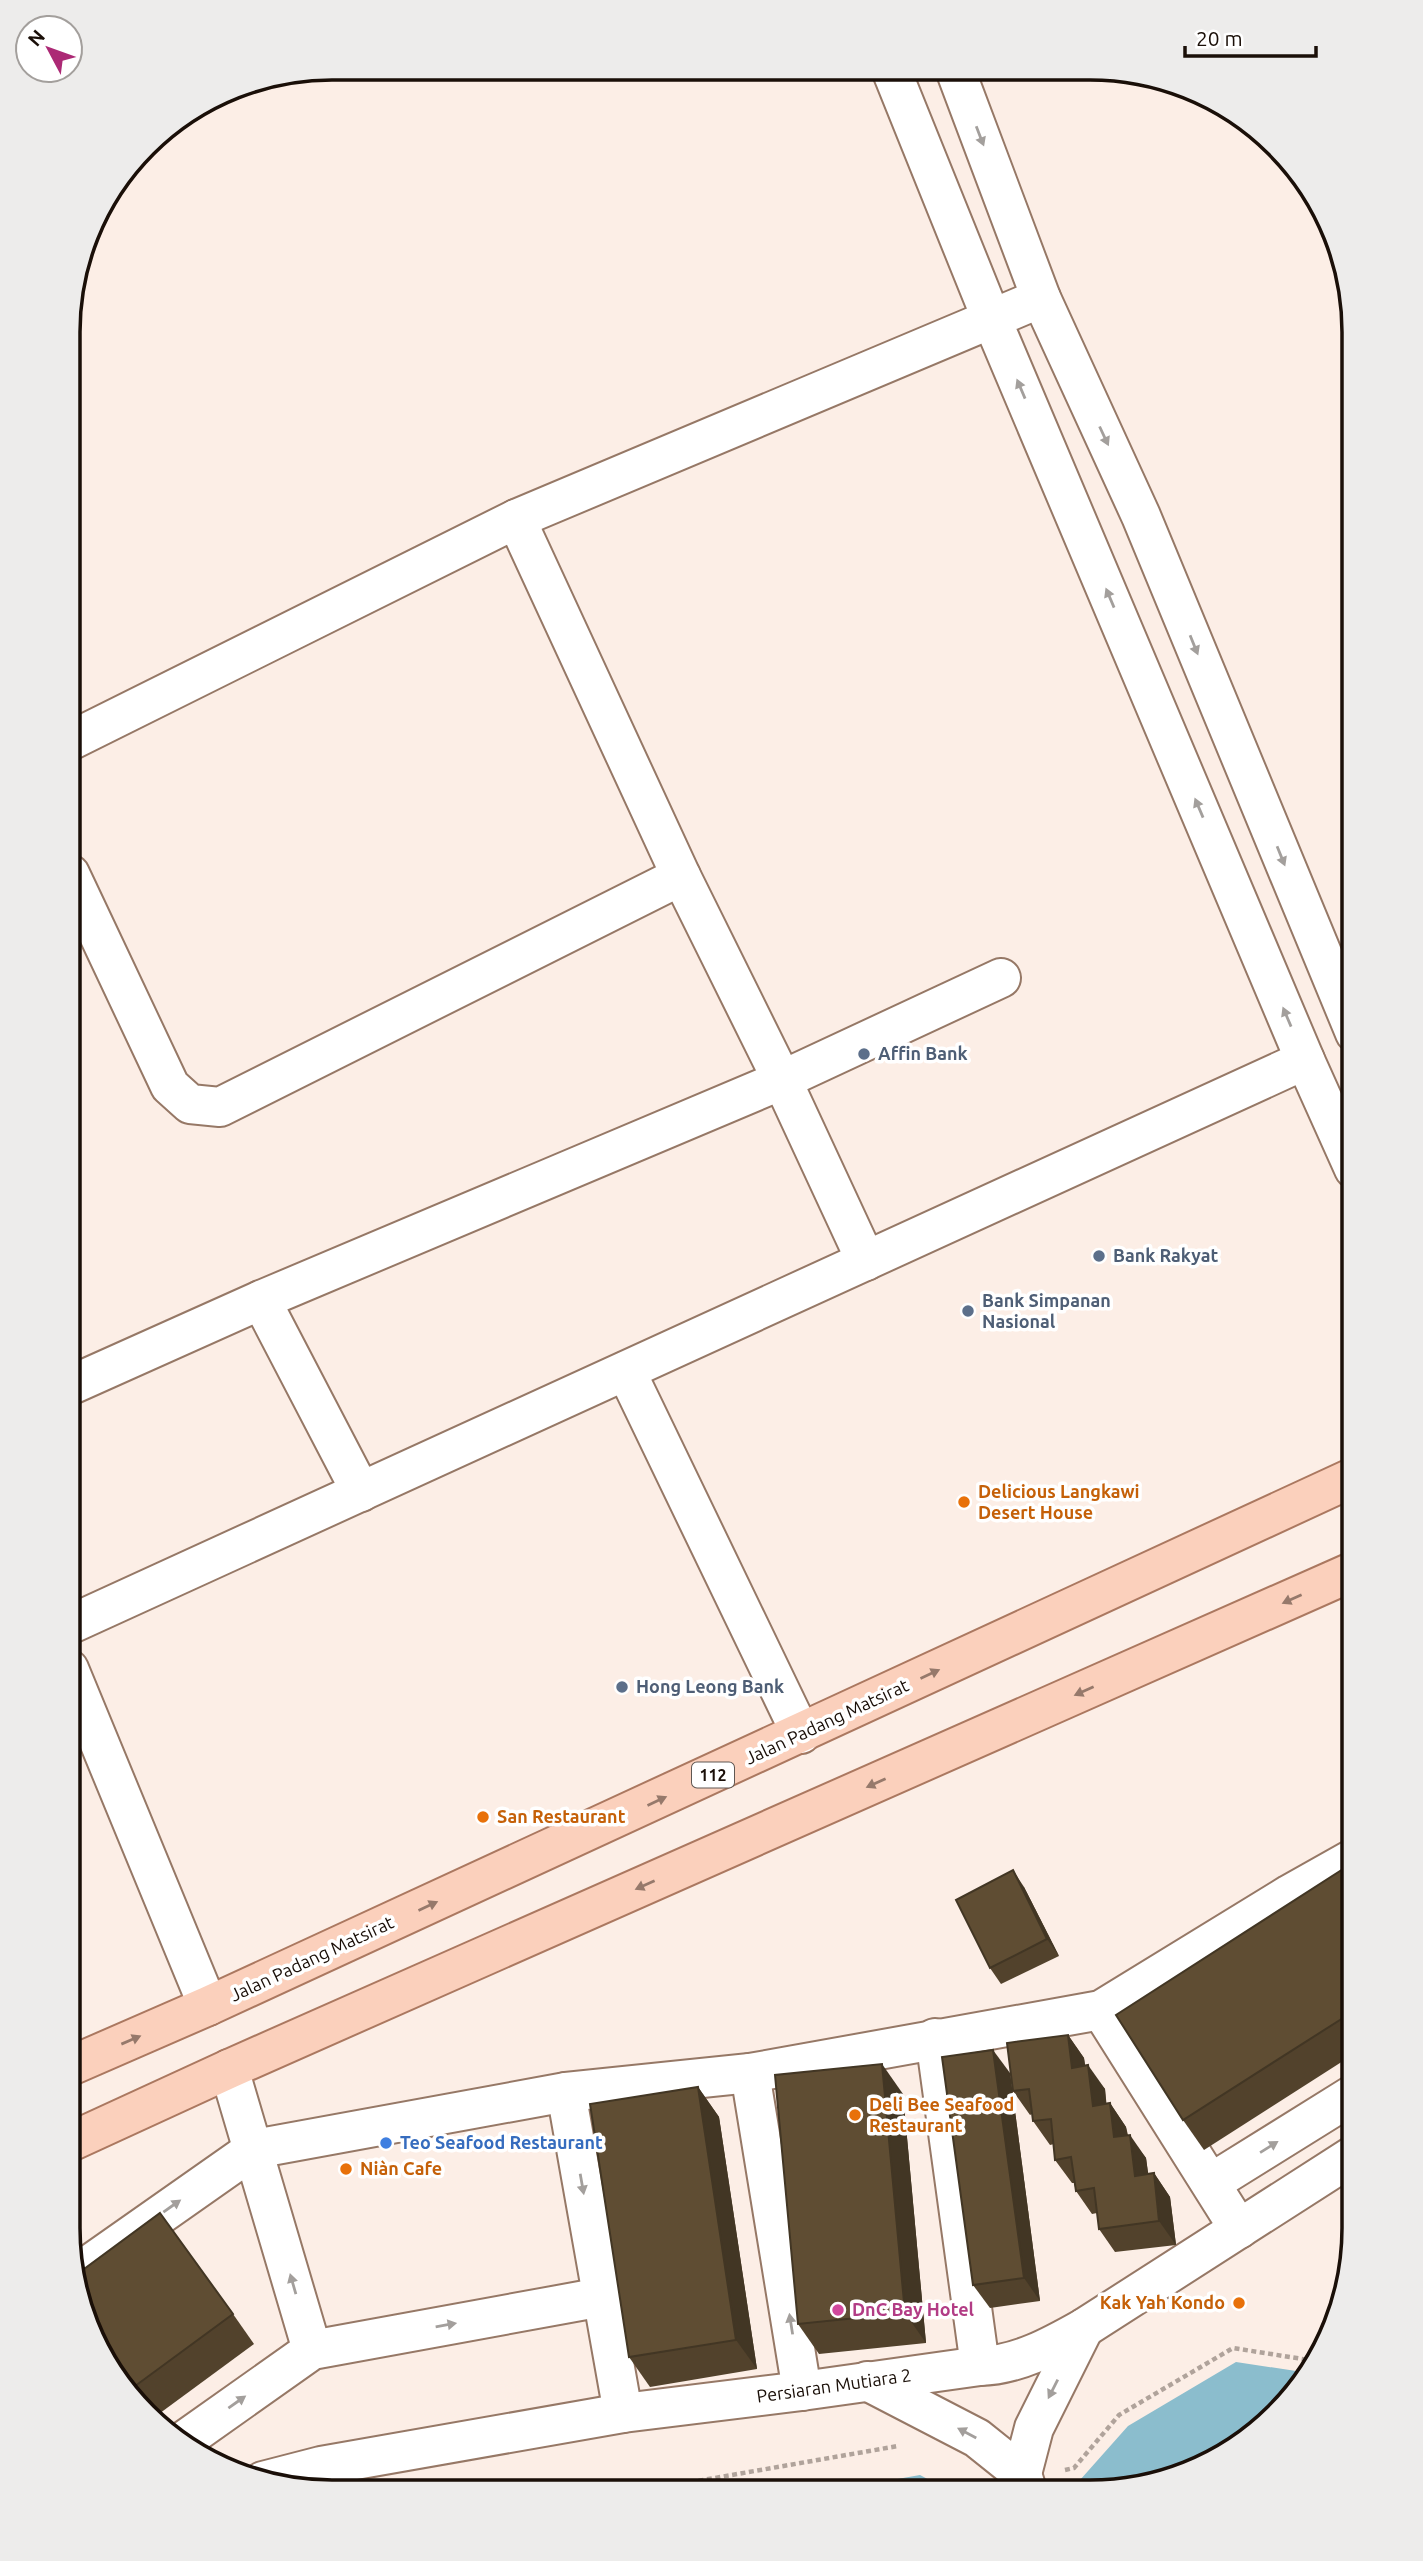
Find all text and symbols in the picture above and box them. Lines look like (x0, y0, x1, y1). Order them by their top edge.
north arrow (14, 14, 84, 84)
scale bar (1185, 14, 1316, 58)
text: N (23, 25, 49, 50)
text: 20 m (1196, 26, 1243, 50)
one-way arrow (974, 125, 985, 146)
one-way arrow (1016, 378, 1027, 399)
one-way arrow (1099, 426, 1110, 447)
one-way arrow (1104, 588, 1115, 609)
one-way arrow (1189, 635, 1200, 656)
one-way arrow (1193, 797, 1204, 818)
one-way arrow (1276, 845, 1287, 866)
one-way arrow (1281, 1007, 1292, 1028)
place label: Affin Bank (878, 1043, 968, 1063)
marker: Affin Bank (856, 1046, 872, 1062)
place label: Bank Rakyat (1113, 1245, 1218, 1265)
marker: Bank Rakyat (1091, 1248, 1107, 1264)
place label: Bank Simpanan Nasional (982, 1290, 1111, 1331)
marker: Bank Simpanan Nasional (960, 1303, 976, 1319)
place label: Delicious Langkawi Desert House (978, 1481, 1140, 1522)
marker: Delicious Langkawi Desert House (956, 1494, 972, 1510)
one-way arrow (1282, 1593, 1302, 1605)
one-way arrow (920, 1668, 940, 1680)
street label: Jalan Padang Matsirat (742, 1674, 912, 1768)
place label: Hong Leong Bank (636, 1676, 784, 1696)
marker: Hong Leong Bank (614, 1679, 630, 1695)
one-way arrow (1074, 1685, 1094, 1697)
road number: 112 (692, 1763, 734, 1788)
one-way arrow (866, 1777, 886, 1789)
one-way arrow (647, 1795, 667, 1806)
place label: San Restaurant (497, 1806, 626, 1826)
marker: San Restaurant (475, 1809, 491, 1825)
one-way arrow (635, 1880, 656, 1891)
one-way arrow (418, 1900, 438, 1912)
street label: Jalan Padang Matsirat (227, 1911, 397, 2005)
one-way arrow (121, 2034, 142, 2045)
place label: Deli Bee Seafood Restaurant (869, 2094, 1014, 2135)
marker: Deli Bee Seafood Restaurant (847, 2107, 863, 2123)
place label: Teo Seafood Restaurant (400, 2132, 603, 2152)
marker: Teo Seafood Restaurant (378, 2135, 394, 2151)
one-way arrow (1260, 2140, 1279, 2153)
place label: Niàn Cafe (360, 2158, 442, 2178)
marker: Niàn Cafe (338, 2161, 354, 2177)
one-way arrow (577, 2173, 588, 2195)
one-way arrow (163, 2199, 181, 2213)
one-way arrow (287, 2274, 297, 2295)
place label: Kak Yah Kondo (1100, 2292, 1225, 2312)
marker: Kak Yah Kondo (1231, 2295, 1247, 2311)
place label: DnC Bay Hotel (852, 2299, 975, 2319)
marker: DnC Bay Hotel (830, 2302, 846, 2318)
one-way arrow (785, 2313, 796, 2335)
one-way arrow (435, 2319, 457, 2330)
street label: Persiaran Mutiara 2 (755, 2364, 913, 2406)
one-way arrow (1047, 2379, 1058, 2399)
one-way arrow (228, 2396, 247, 2409)
one-way arrow (957, 2427, 977, 2438)

